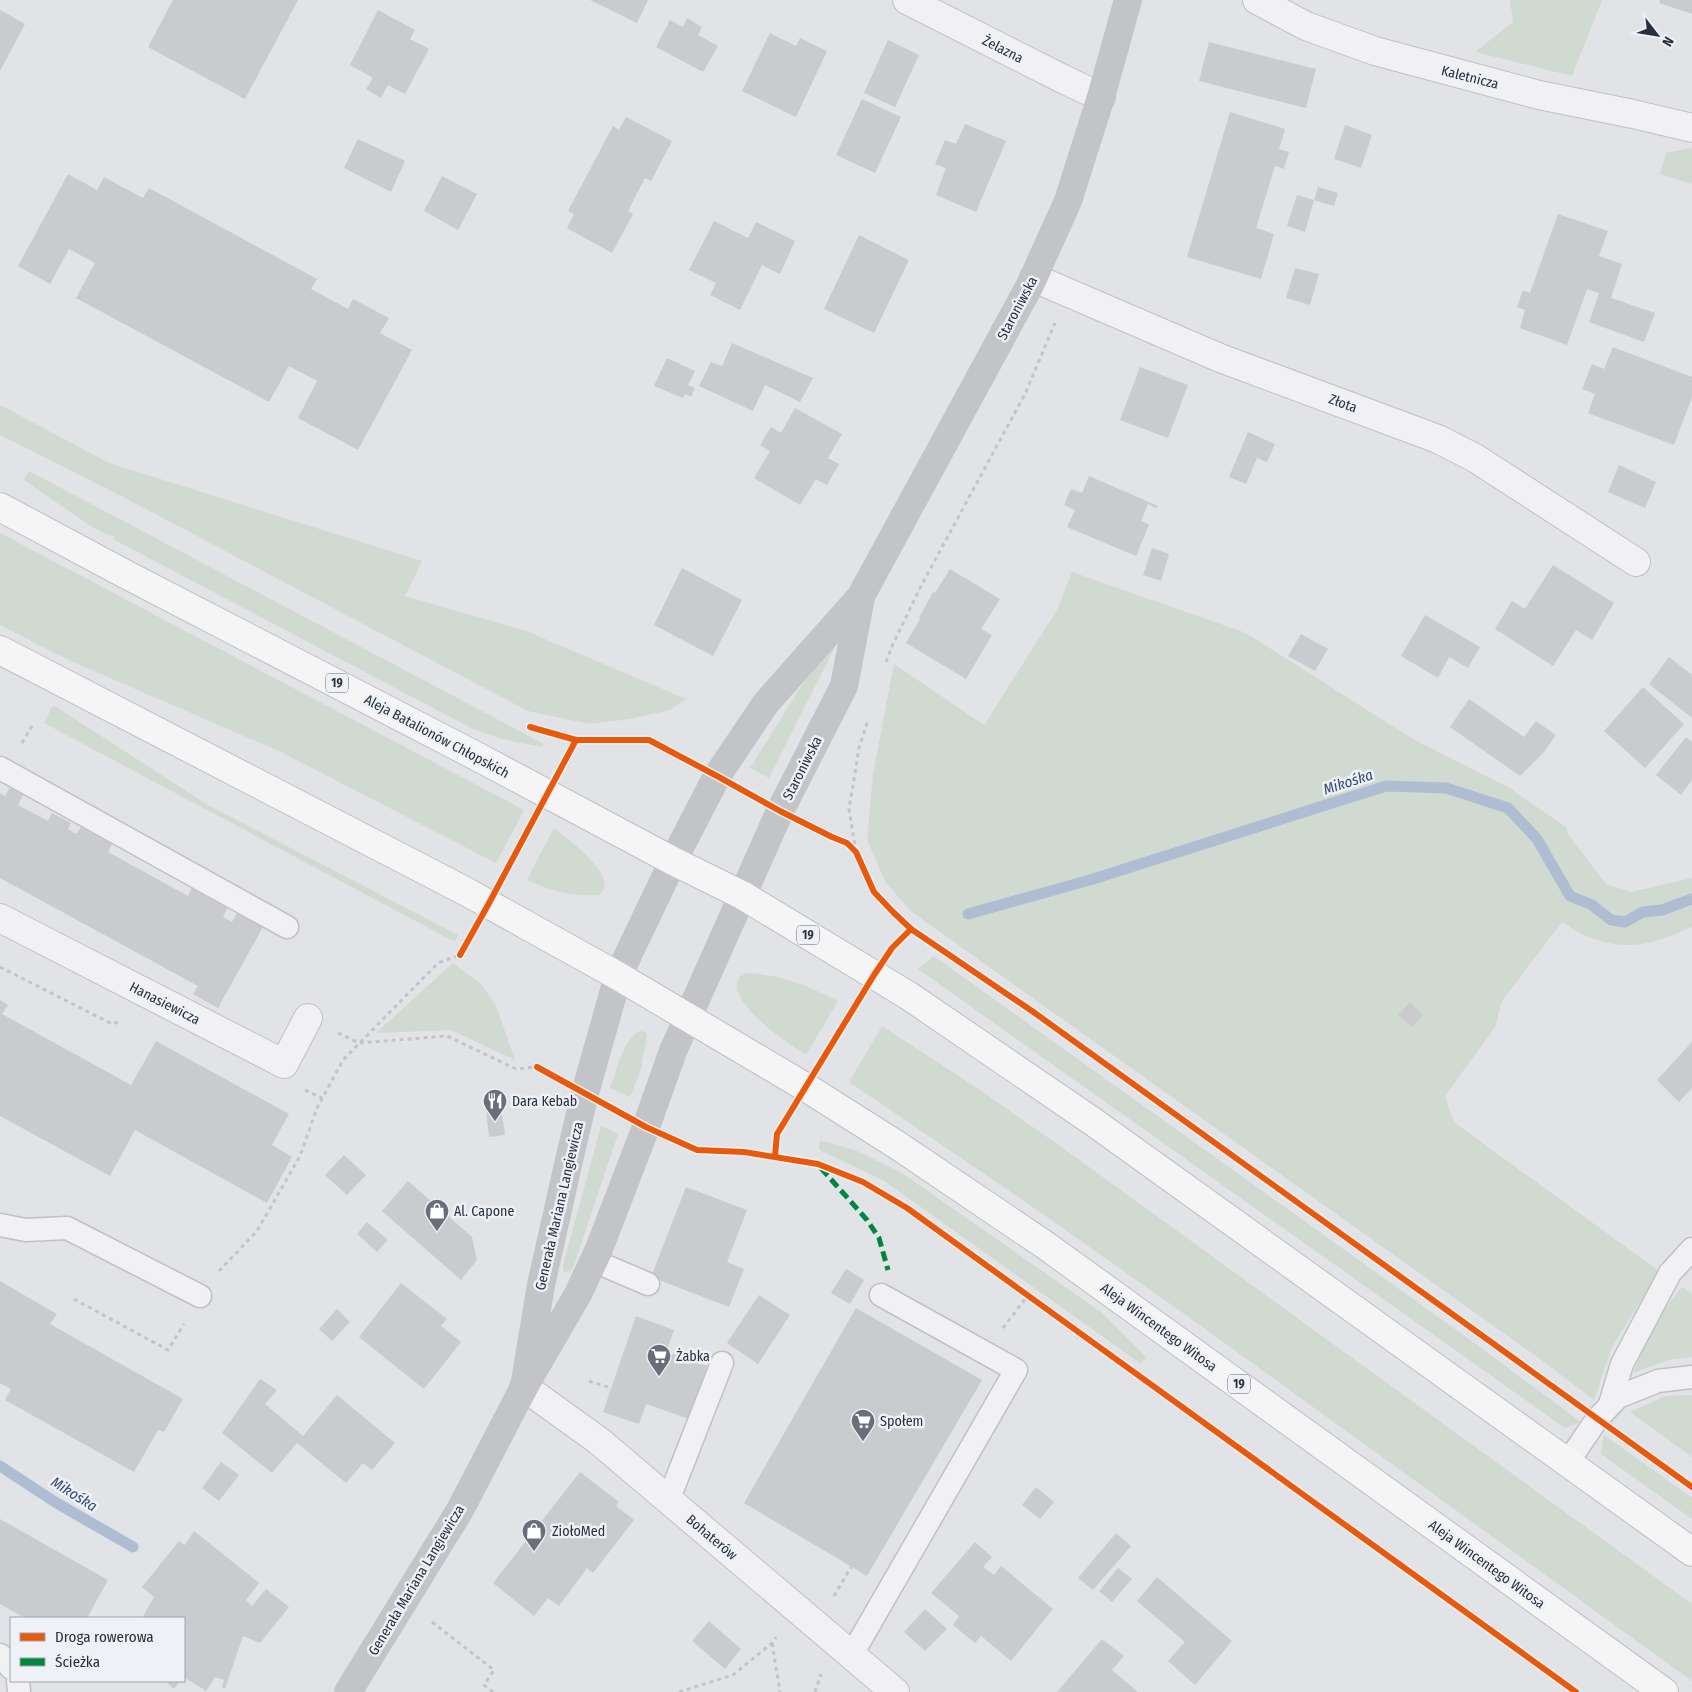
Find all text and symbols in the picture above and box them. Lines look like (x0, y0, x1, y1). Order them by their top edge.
north arrow (1632, 10, 1682, 60)
street label: Żelazna (980, 32, 1026, 67)
text: N (1658, 33, 1677, 49)
street label: Kaletnicza (1440, 62, 1500, 93)
street label: Staroniwska (994, 273, 1041, 343)
street label: Złota (1326, 391, 1359, 416)
road number: 19 (326, 674, 348, 692)
street label: Aleja Batalionów Chłopskich (361, 691, 512, 782)
street label: Staroniwska (779, 733, 826, 803)
water label: Mikośka (1321, 765, 1375, 798)
road number: 19 (797, 926, 819, 944)
street label: Hanasiewicza (127, 978, 203, 1029)
restaurant icon: Dara Kebab (482, 1088, 508, 1122)
place label: Dara Kebab (512, 1093, 577, 1110)
street label: Generała Mariana Langiewicza (532, 1120, 587, 1292)
shop icon: Al. Capone (424, 1198, 450, 1232)
place label: Al. Capone (454, 1203, 514, 1220)
street label: Aleja Wincentego Witosa (1097, 1279, 1220, 1375)
supermarket icon: Żabka (646, 1343, 672, 1377)
place label: Żabka (676, 1348, 710, 1365)
road number: 19 (1228, 1375, 1250, 1394)
supermarket icon: Społem (850, 1408, 876, 1442)
place label: Społem (880, 1413, 923, 1430)
water label: Mikośka (48, 1473, 101, 1515)
street label: Generała Mariana Langiewicza (365, 1502, 468, 1659)
street label: Bohaterów (683, 1511, 741, 1564)
street label: Aleja Wincentego Witosa (1425, 1516, 1548, 1612)
shop icon: ZiołoMed (521, 1518, 547, 1552)
place label: ZiołoMed (552, 1523, 605, 1540)
legend (10, 1617, 185, 1682)
text: Droga rowerowa (55, 1628, 154, 1646)
text: Ścieżka (55, 1653, 100, 1671)

